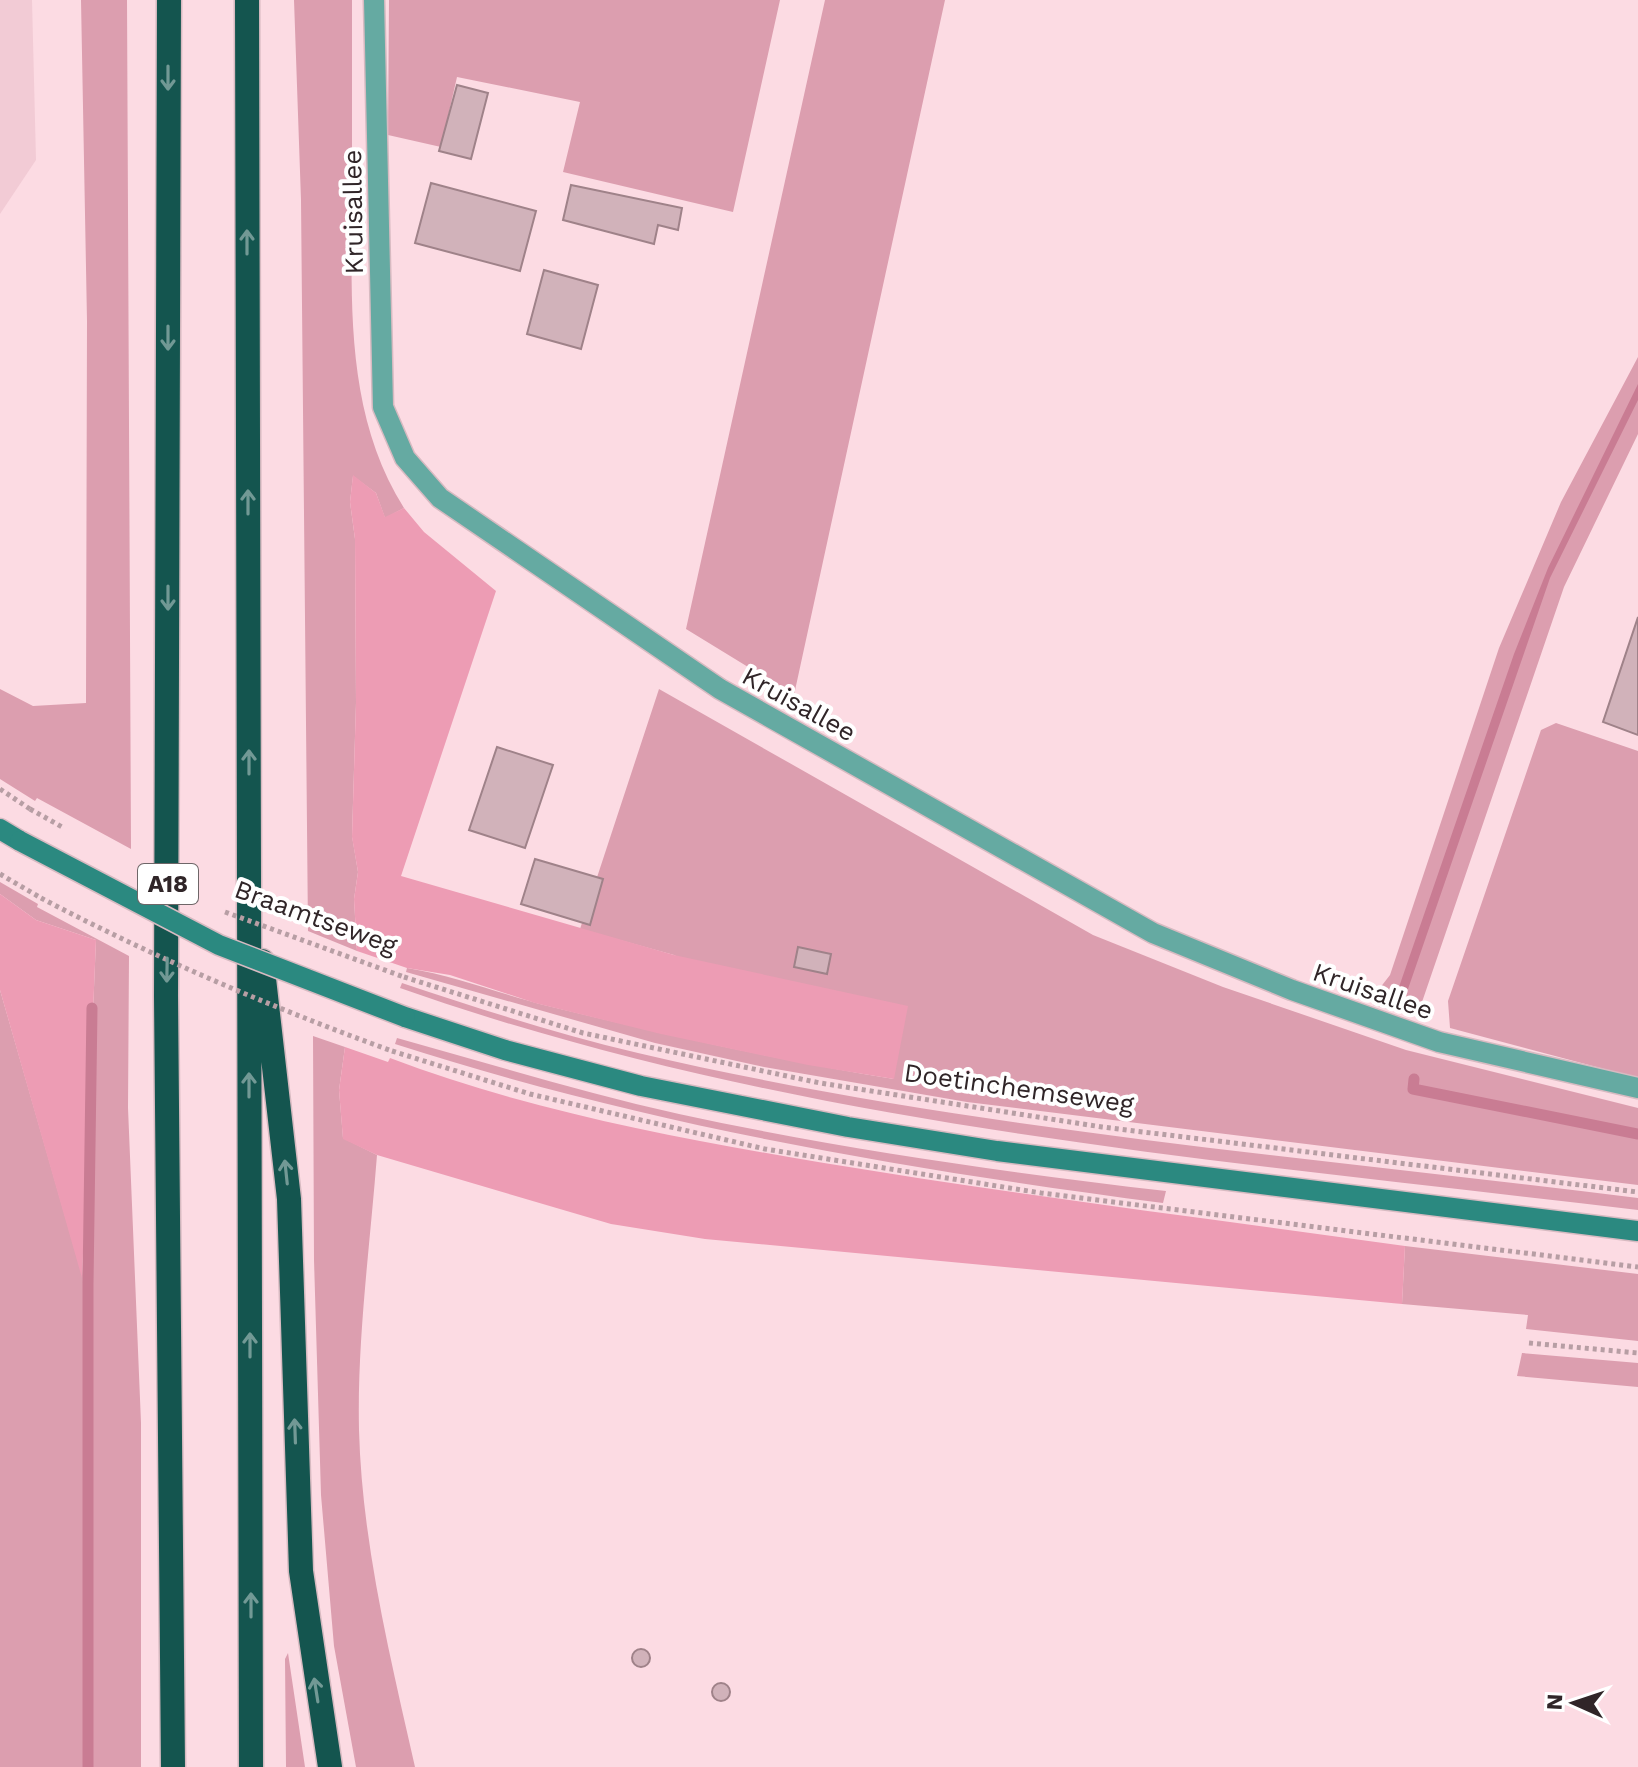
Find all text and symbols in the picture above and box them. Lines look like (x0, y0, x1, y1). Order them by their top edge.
one-way arrow (160, 64, 176, 91)
street label: Kruisallee (337, 149, 369, 275)
one-way arrow (239, 229, 255, 256)
one-way arrow (160, 324, 176, 351)
one-way arrow (240, 489, 256, 516)
one-way arrow (160, 584, 176, 611)
street label: Kruisallee (737, 661, 861, 747)
one-way arrow (241, 749, 257, 776)
road number: A18 (138, 864, 198, 904)
street label: Braamtseweg (231, 874, 401, 960)
one-way arrow (159, 956, 174, 983)
street label: Kruisallee (1309, 956, 1437, 1026)
street label: Doetinchemseweg (902, 1057, 1136, 1119)
one-way arrow (241, 1072, 257, 1099)
one-way arrow (279, 1159, 294, 1185)
one-way arrow (242, 1332, 258, 1359)
one-way arrow (288, 1418, 303, 1445)
one-way arrow (243, 1592, 259, 1619)
north arrow (1534, 1663, 1614, 1743)
one-way arrow (308, 1678, 323, 1703)
text: N (1542, 1693, 1567, 1711)

